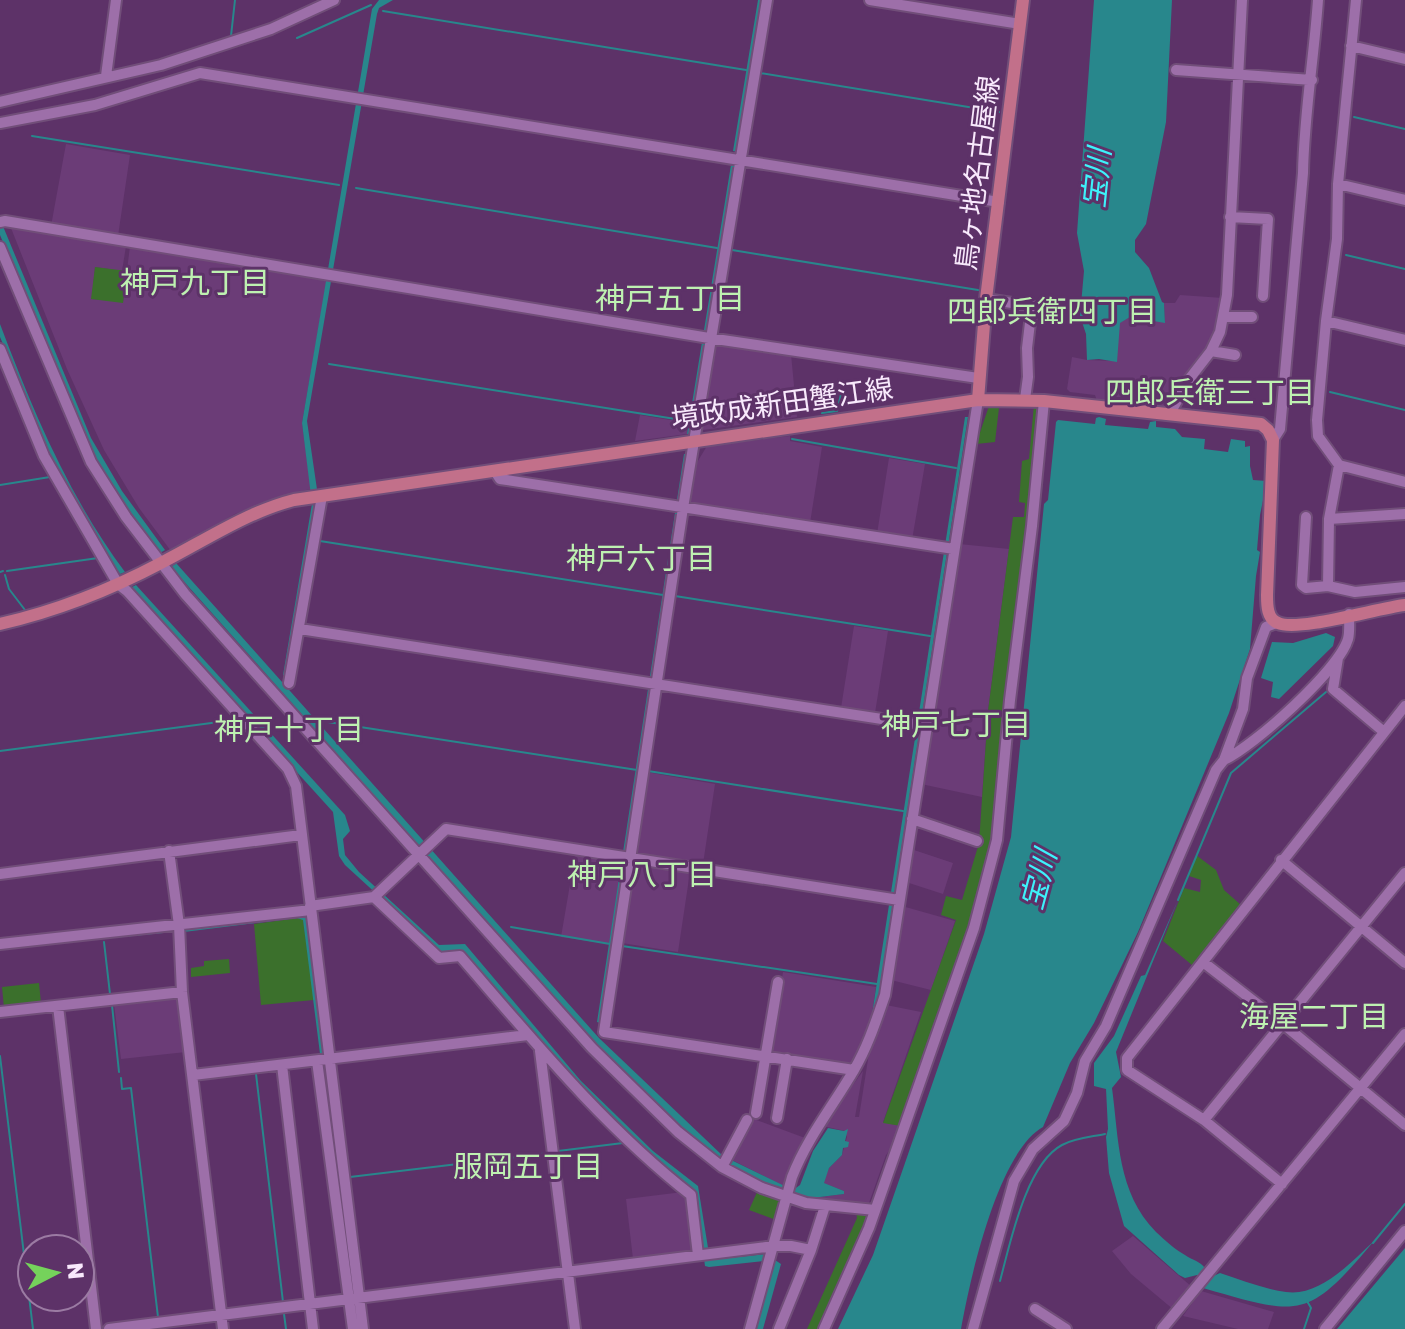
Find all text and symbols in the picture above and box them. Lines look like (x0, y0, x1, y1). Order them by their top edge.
street label: 鳥ヶ地名古屋線 (948, 74, 1005, 272)
water label: 宝川 (1075, 143, 1117, 210)
district label: 神戸九丁目 (120, 264, 270, 300)
district label: 神戸五丁目 (595, 280, 745, 316)
district label: 四郎兵衛四丁目 (947, 293, 1157, 329)
street label: 境政成新田蟹江線 (669, 371, 895, 434)
district label: 四郎兵衛三丁目 (1105, 374, 1315, 410)
district label: 神戸六丁目 (566, 540, 716, 576)
district label: 神戸七丁目 (881, 706, 1031, 742)
district label: 神戸十丁目 (214, 711, 364, 747)
water label: 宝川 (1013, 843, 1064, 913)
district label: 神戸八丁目 (567, 856, 717, 892)
district label: 海屋二丁目 (1239, 998, 1389, 1034)
district label: 服岡五丁目 (453, 1148, 603, 1184)
north arrow (16, 1233, 96, 1313)
text: N (62, 1261, 91, 1281)

